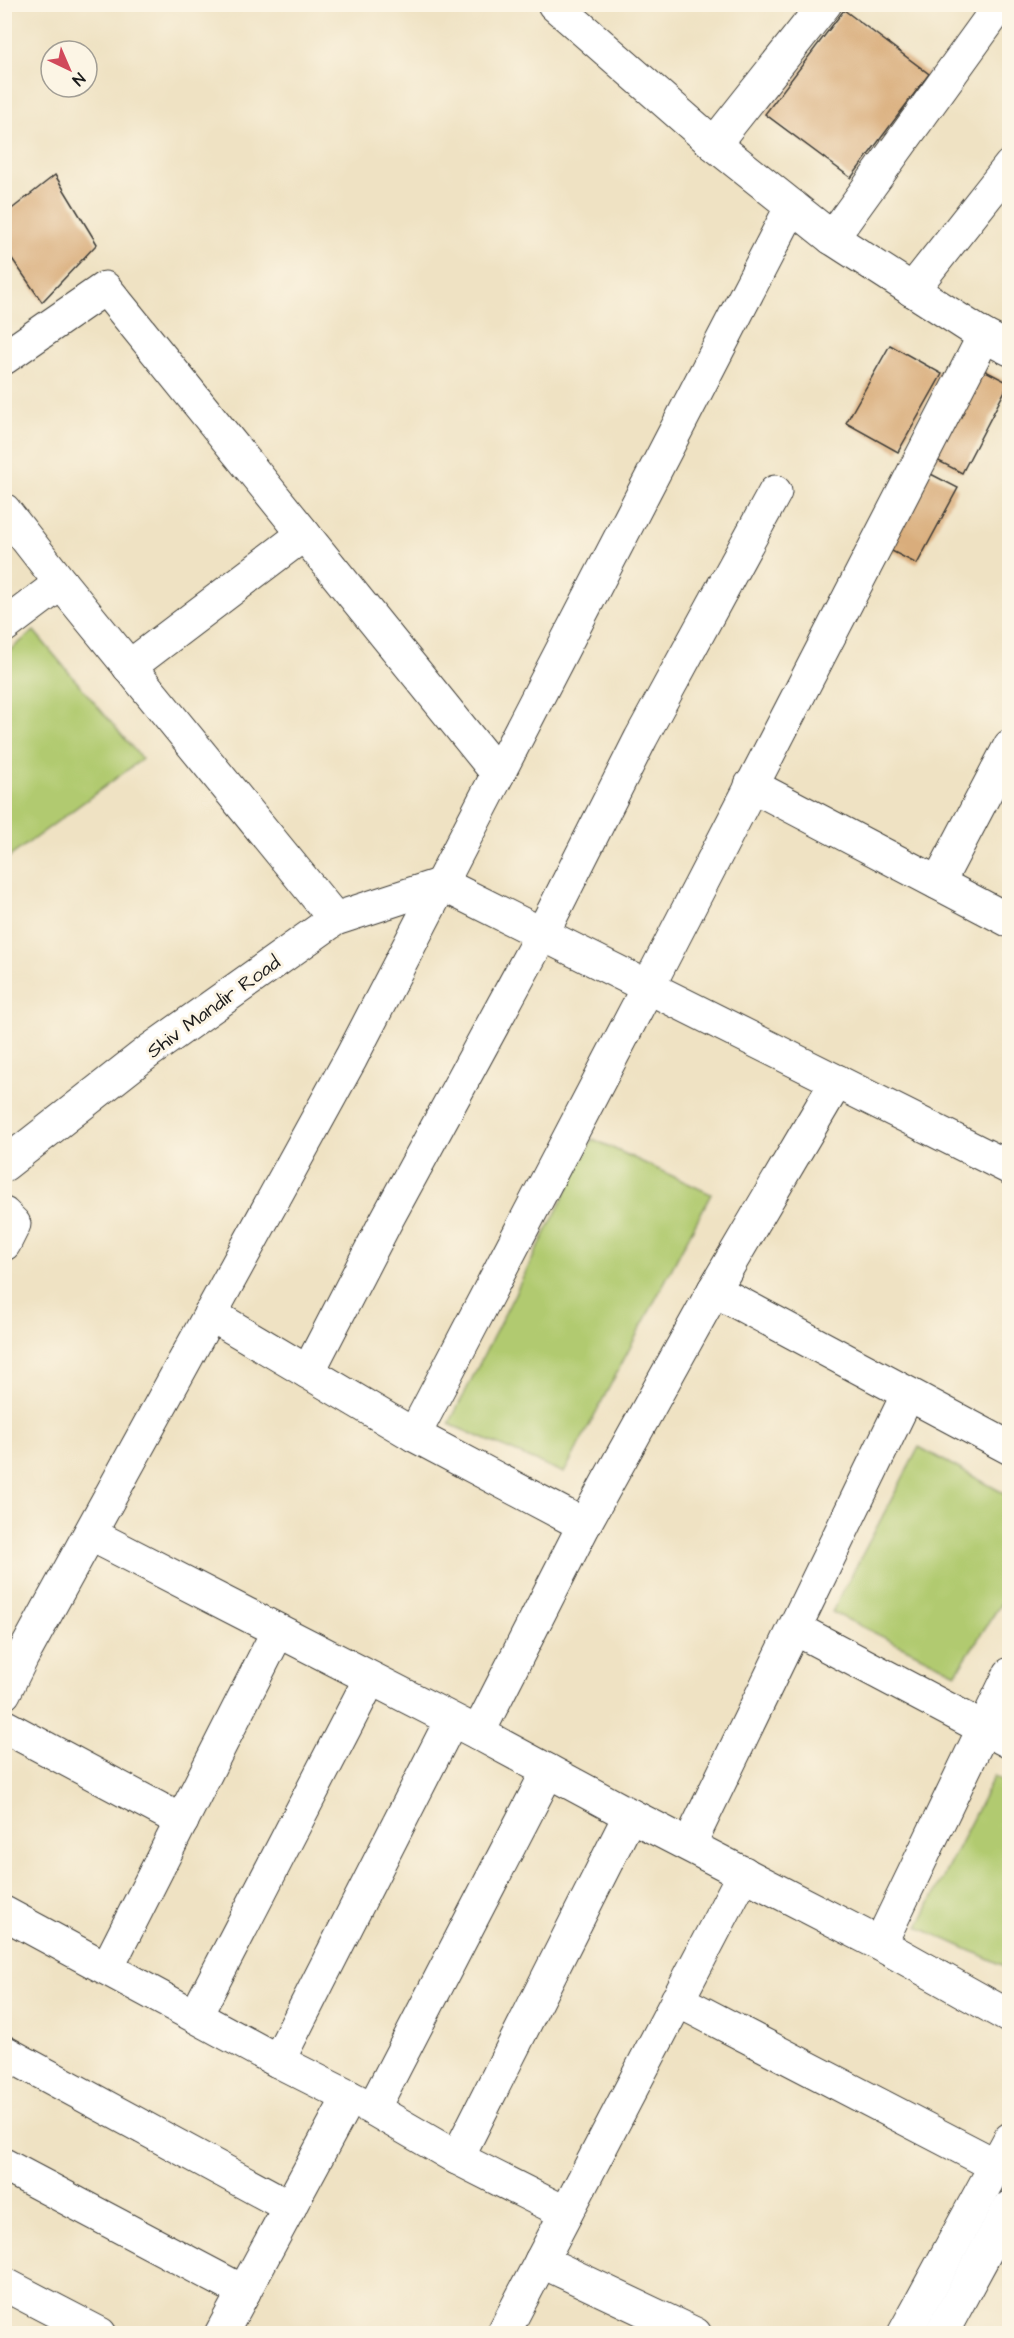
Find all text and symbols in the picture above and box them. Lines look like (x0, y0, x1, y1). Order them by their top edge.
north arrow (39, 39, 99, 99)
text: N (67, 68, 90, 90)
street label: Shiv Mandir Road (141, 949, 286, 1065)

